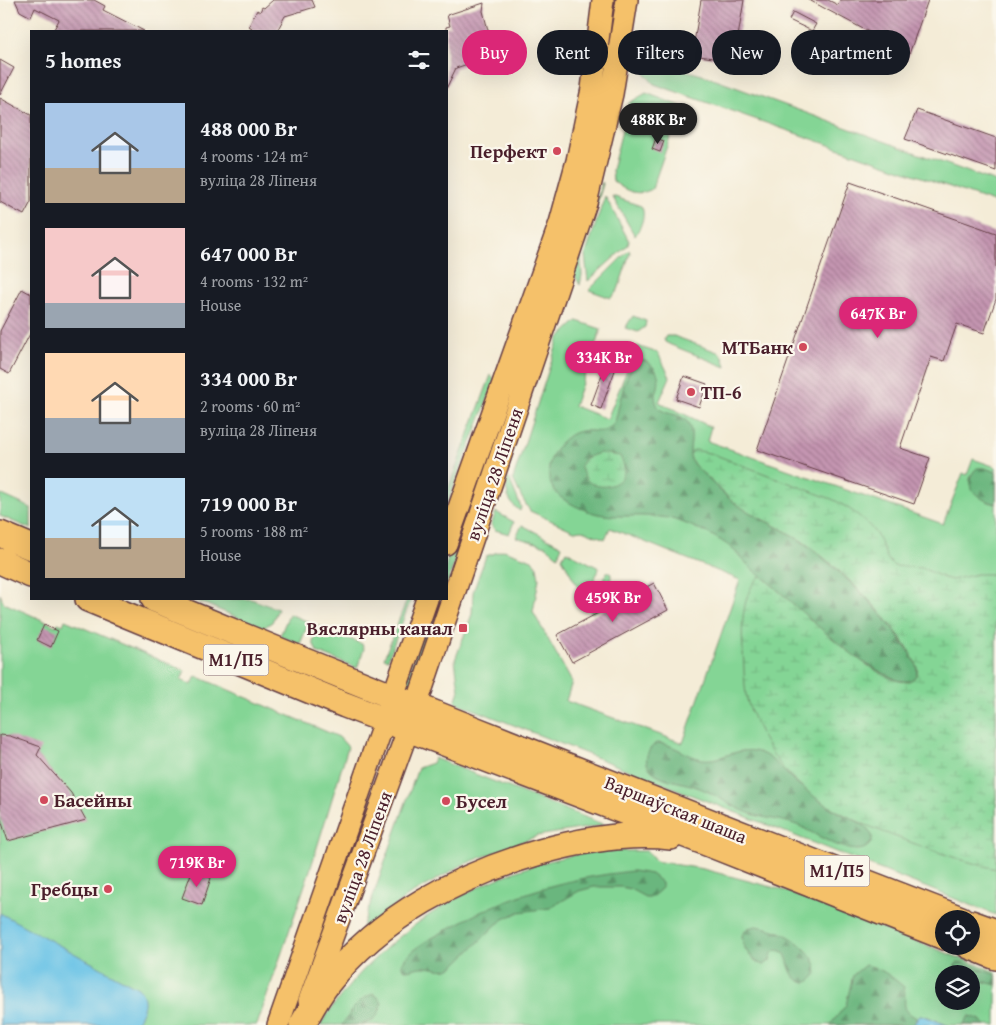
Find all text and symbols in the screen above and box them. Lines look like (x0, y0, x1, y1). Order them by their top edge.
chip: Buy (462, 30, 527, 75)
chip: Rent (537, 30, 608, 75)
chip: Filters (618, 30, 702, 75)
chip: New (712, 30, 781, 75)
chip: Apartment (791, 30, 910, 75)
text: 5 homes (45, 45, 121, 76)
icon: filters (405, 46, 433, 74)
pin: 488K Br (612, 102, 704, 145)
text: 488K Br (630, 107, 686, 131)
text: 488 000 Br (200, 113, 297, 144)
icon: home (85, 123, 145, 183)
place label: Перфект (470, 137, 548, 165)
text: 4 rooms · 124 m² (200, 144, 308, 168)
marker: Перфект (551, 145, 563, 157)
text: вуліца 28 Ліпеня (200, 168, 317, 192)
text: 647 000 Br (200, 238, 297, 269)
icon: home (85, 248, 145, 308)
text: 4 rooms · 132 m² (200, 269, 308, 293)
text: House (200, 293, 241, 317)
pin: 647K Br (832, 296, 924, 339)
text: 647K Br (850, 301, 906, 325)
place label: МТБанк (722, 333, 793, 361)
pin: 334K Br (558, 340, 650, 383)
marker: МТБанк (797, 341, 809, 353)
text: 334K Br (576, 345, 632, 369)
text: 334 000 Br (200, 363, 297, 394)
icon: home (85, 373, 145, 433)
place label: ТП-6 (701, 378, 742, 406)
marker: ТП-6 (685, 386, 697, 398)
text: 2 rooms · 60 m² (200, 394, 300, 418)
street label: вуліца 28 Ліпеня (458, 403, 530, 544)
text: вуліца 28 Ліпеня (200, 418, 317, 442)
text: 719 000 Br (200, 488, 297, 519)
icon: home (85, 498, 145, 558)
text: 5 rooms · 188 m² (200, 519, 308, 543)
text: House (200, 543, 241, 567)
pin: 459K Br (567, 580, 659, 623)
text: 459K Br (585, 585, 641, 609)
place label: Вяслярны канал (306, 614, 453, 642)
marker: Вяслярны канал (457, 622, 469, 634)
road number: М1/П5 (204, 644, 268, 676)
street label: Варшаўская шаша (601, 768, 751, 850)
place label: Басейны (54, 786, 132, 814)
street label: вуліца 28 Ліпеня (325, 787, 399, 927)
place label: Бусел (456, 787, 507, 815)
marker: Басейны (38, 794, 50, 806)
marker: Бусел (440, 795, 452, 807)
pin: 719K Br (151, 846, 243, 888)
text: 719K Br (169, 850, 225, 874)
road number: М1/П5 (804, 856, 870, 886)
place label: Гребцы (31, 875, 98, 903)
marker: Гребцы (102, 883, 114, 895)
map controls (935, 910, 980, 1010)
button: locate (935, 910, 980, 955)
button: layers (935, 965, 980, 1010)

